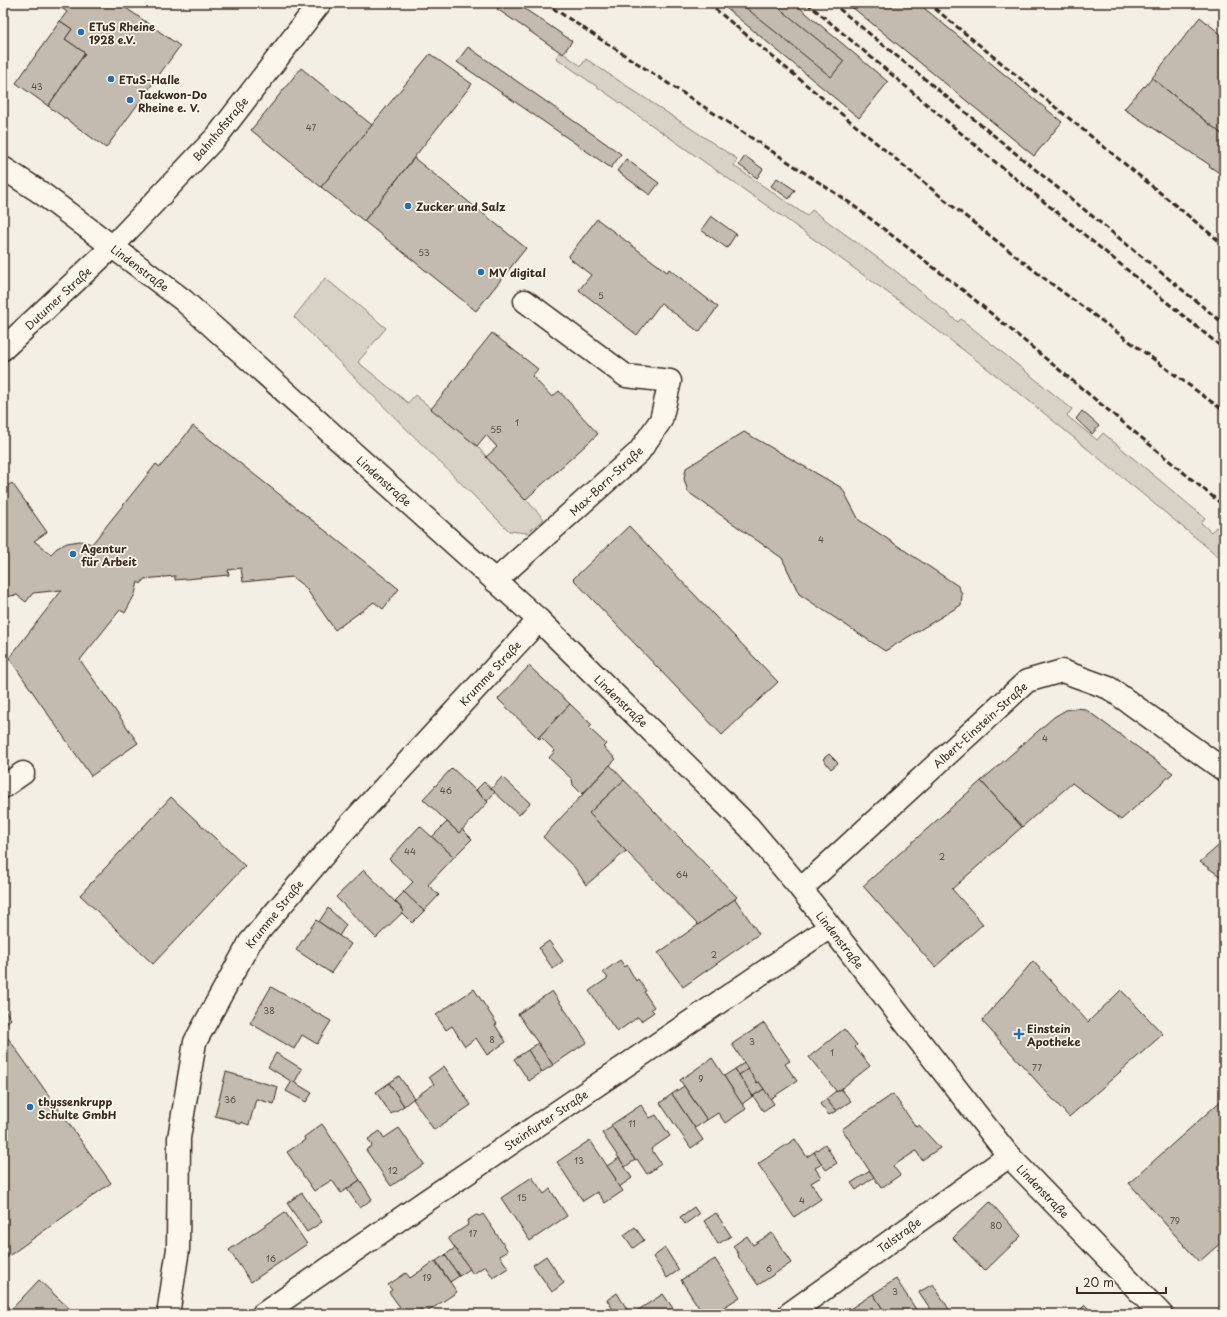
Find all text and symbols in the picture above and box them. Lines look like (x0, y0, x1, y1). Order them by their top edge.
place label: ETuS Rheine 1928 e.V. (89, 18, 156, 48)
marker: ETuS Rheine 1928 e.V. (76, 27, 86, 37)
place label: ETuS-Halle (119, 71, 180, 88)
marker: ETuS-Halle (106, 74, 116, 84)
house number: 43 (31, 79, 43, 93)
place label: Taekwon-Do Rheine e. V. (138, 86, 208, 116)
street label: Bahnhofstraße (188, 93, 252, 165)
marker: Taekwon-Do Rheine e. V. (125, 95, 135, 105)
house number: 47 (306, 120, 316, 134)
place label: Zucker und Salz (416, 198, 505, 215)
marker: Zucker und Salz (403, 201, 413, 211)
street label: Lindenstraße (107, 241, 173, 296)
house number: 53 (418, 245, 430, 259)
street label: Dutumer Straße (21, 262, 95, 333)
place label: MV digital (489, 264, 546, 281)
marker: MV digital (476, 267, 486, 277)
house number: 5 (598, 288, 604, 302)
house number: 1 (515, 415, 519, 429)
house number: 55 (490, 422, 502, 436)
street label: Max-Born-Straße (565, 442, 647, 520)
street label: Lindenstraße (353, 452, 415, 510)
house number: 4 (818, 532, 824, 546)
place label: Agentur für Arbeit (81, 540, 137, 570)
marker: Agentur für Arbeit (68, 549, 78, 559)
street label: Krumme Straße (455, 636, 525, 709)
street label: Lindenstraße (590, 671, 652, 731)
street label: Albert-Einstein-Straße (929, 678, 1031, 772)
house number: 4 (1042, 731, 1048, 745)
house number: 46 (440, 783, 452, 797)
house number: 44 (404, 844, 416, 858)
house number: 2 (939, 849, 945, 863)
house number: 64 (676, 867, 688, 881)
street label: Krumme Straße (241, 876, 307, 952)
street label: Lindenstraße (812, 908, 868, 972)
house number: 2 (711, 947, 717, 961)
house number: 38 (263, 1003, 275, 1017)
place label: Einstein Apotheke (1027, 1020, 1080, 1050)
marker: Einstein Apotheke (1014, 1029, 1024, 1039)
house number: 8 (489, 1032, 495, 1046)
house number: 3 (749, 1034, 755, 1048)
house number: 1 (830, 1045, 834, 1059)
house number: 77 (1032, 1060, 1042, 1074)
house number: 9 (698, 1071, 704, 1085)
street label: Steinfurter Straße (501, 1086, 591, 1154)
house number: 36 (224, 1092, 236, 1106)
place label: thyssenkrupp Schulte GmbH (38, 1093, 116, 1123)
marker: thyssenkrupp Schulte GmbH (25, 1102, 35, 1112)
house number: 11 (628, 1116, 636, 1130)
house number: 13 (574, 1153, 584, 1167)
street label: Lindenstraße (1013, 1160, 1073, 1222)
house number: 12 (388, 1163, 398, 1177)
house number: 15 (517, 1190, 527, 1204)
house number: 4 (799, 1193, 805, 1207)
street label: Talstraße (874, 1213, 925, 1257)
house number: 79 (1170, 1213, 1180, 1227)
house number: 80 (990, 1218, 1003, 1232)
house number: 17 (469, 1226, 478, 1240)
house number: 16 (266, 1251, 276, 1265)
house number: 6 (766, 1261, 772, 1275)
scale bar (1077, 1269, 1166, 1295)
house number: 19 (422, 1270, 432, 1284)
text: 20 m (1083, 1273, 1114, 1291)
house number: 3 (892, 1284, 898, 1298)

